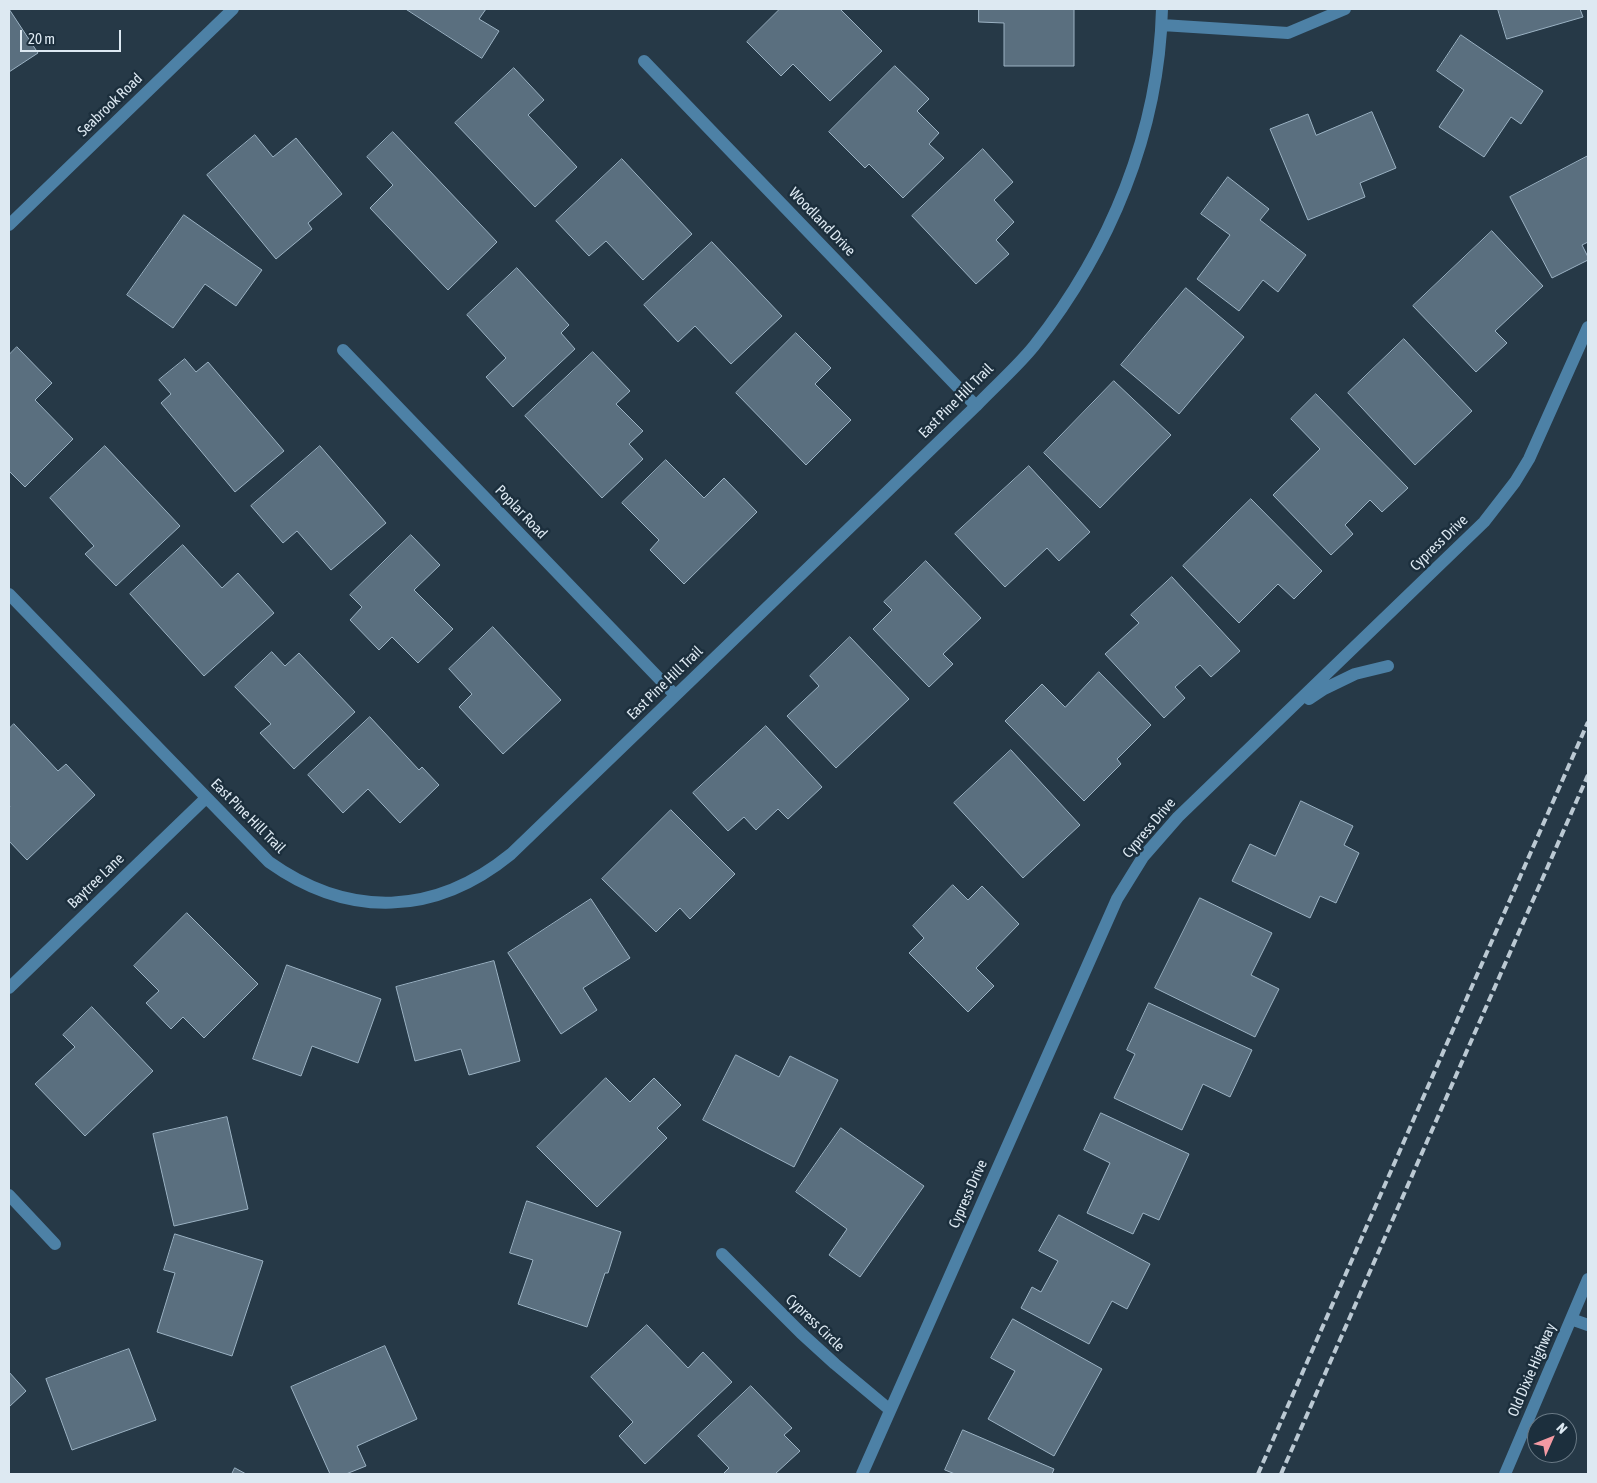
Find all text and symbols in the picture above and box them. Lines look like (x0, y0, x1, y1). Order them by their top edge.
scale bar (22, 20, 124, 52)
text: 20 m (28, 30, 55, 47)
street label: Seabrook Road (74, 70, 146, 140)
street label: Woodland Drive (785, 184, 859, 260)
street label: East Pine Hill Trail (915, 360, 997, 442)
street label: Poplar Road (491, 481, 551, 543)
street label: Cypress Drive (1406, 511, 1472, 575)
street label: East Pine Hill Trail (623, 642, 707, 724)
street label: East Pine Hill Trail (207, 775, 289, 857)
street label: Cypress Drive (1119, 794, 1179, 862)
street label: Baytree Lane (64, 850, 128, 912)
street label: Cypress Drive (945, 1157, 991, 1231)
street label: Cypress Circle (782, 1291, 848, 1355)
street label: Old Dixie Highway (1504, 1321, 1560, 1419)
north arrow (1527, 1413, 1577, 1463)
text: N (1553, 1420, 1571, 1437)

